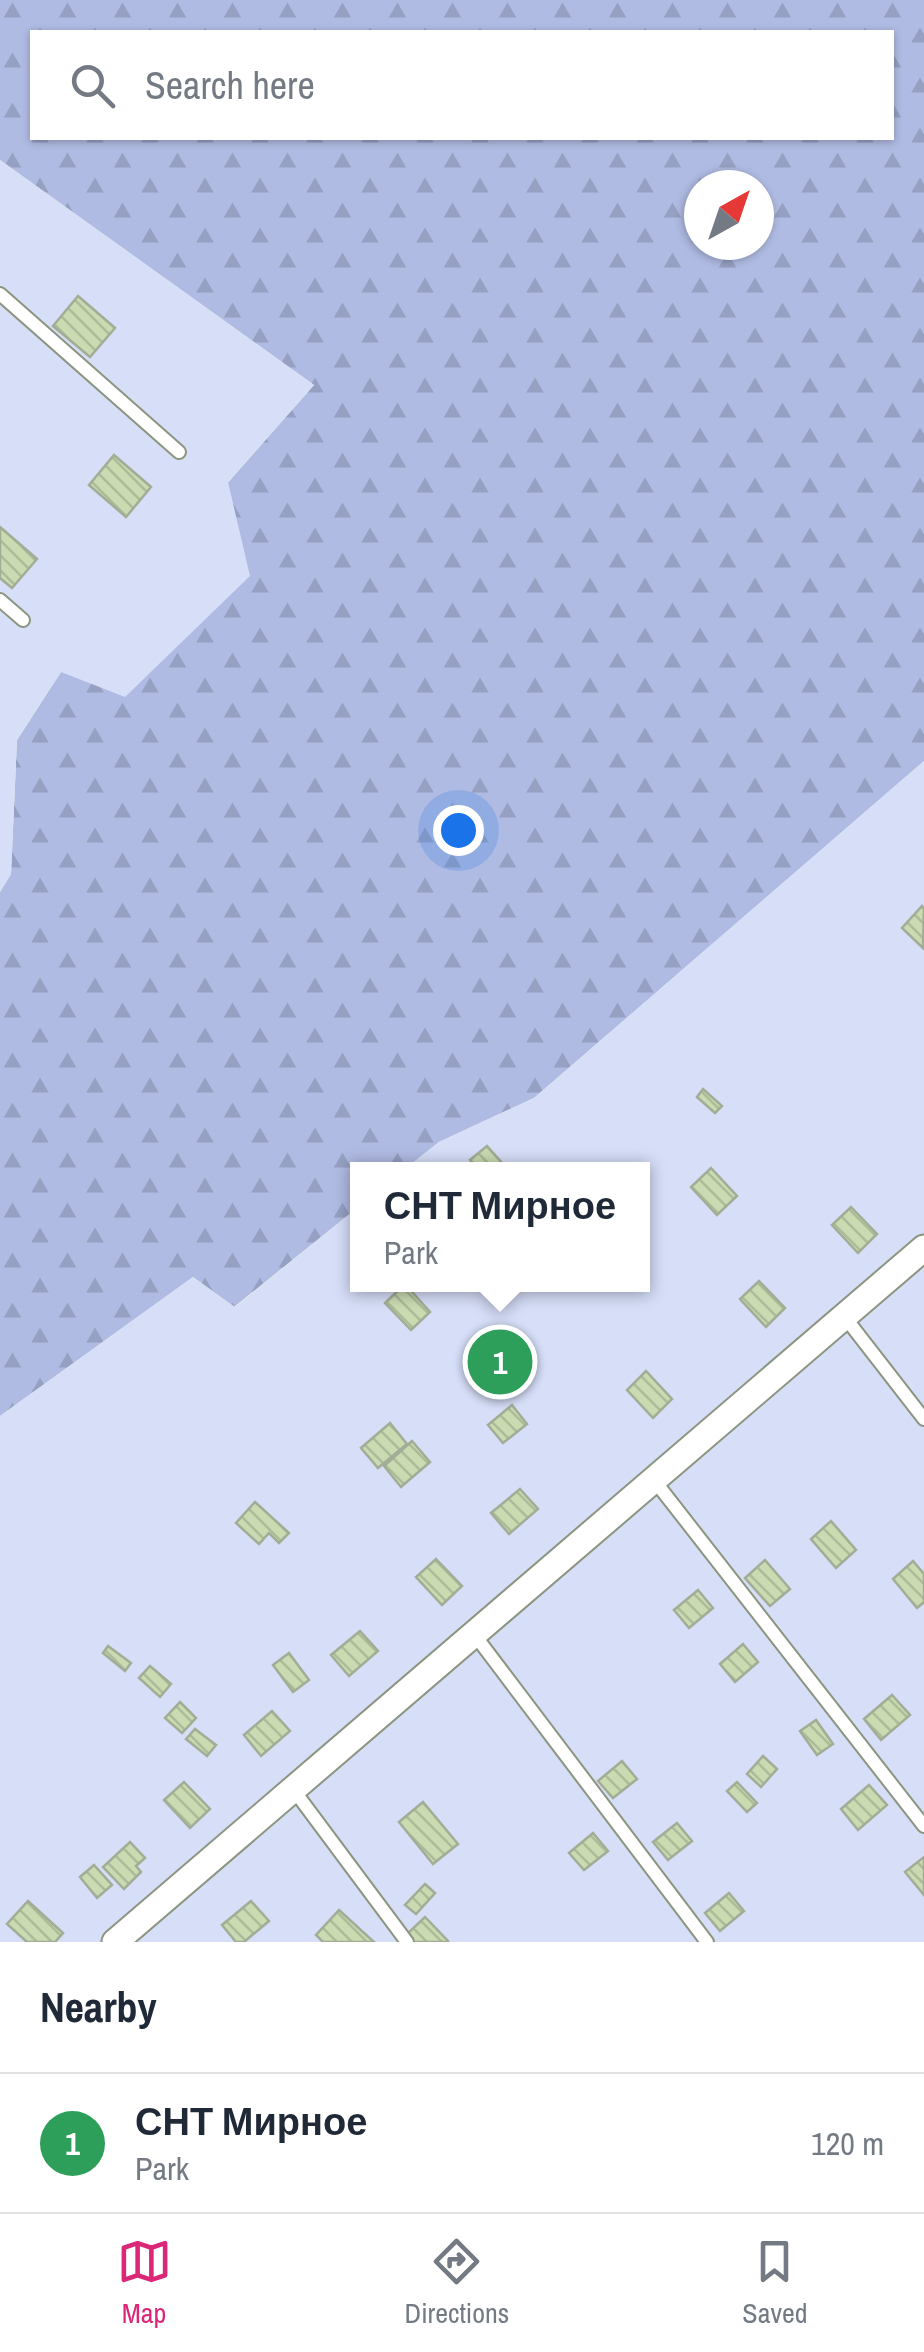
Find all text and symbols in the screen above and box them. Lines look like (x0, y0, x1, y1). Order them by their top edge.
search box (30, 30, 894, 140)
icon: search (65, 58, 120, 113)
text: Search here (145, 60, 315, 111)
north arrow (684, 170, 774, 260)
your location (433, 805, 484, 856)
popup (350, 1162, 650, 1292)
text: СНТ Мирное (384, 1180, 616, 1231)
text: Park (384, 1231, 438, 1274)
pin: 1 (468, 1324, 532, 1400)
text: Nearby (40, 1979, 157, 2035)
text: СНТ Мирное (135, 2096, 367, 2147)
text: 1 (65, 2122, 80, 2165)
text: 120 m (811, 2122, 884, 2165)
text: Park (135, 2147, 189, 2190)
tab: Map (117, 2234, 172, 2332)
tab: Directions (405, 2234, 509, 2332)
tab: Saved (742, 2234, 807, 2332)

